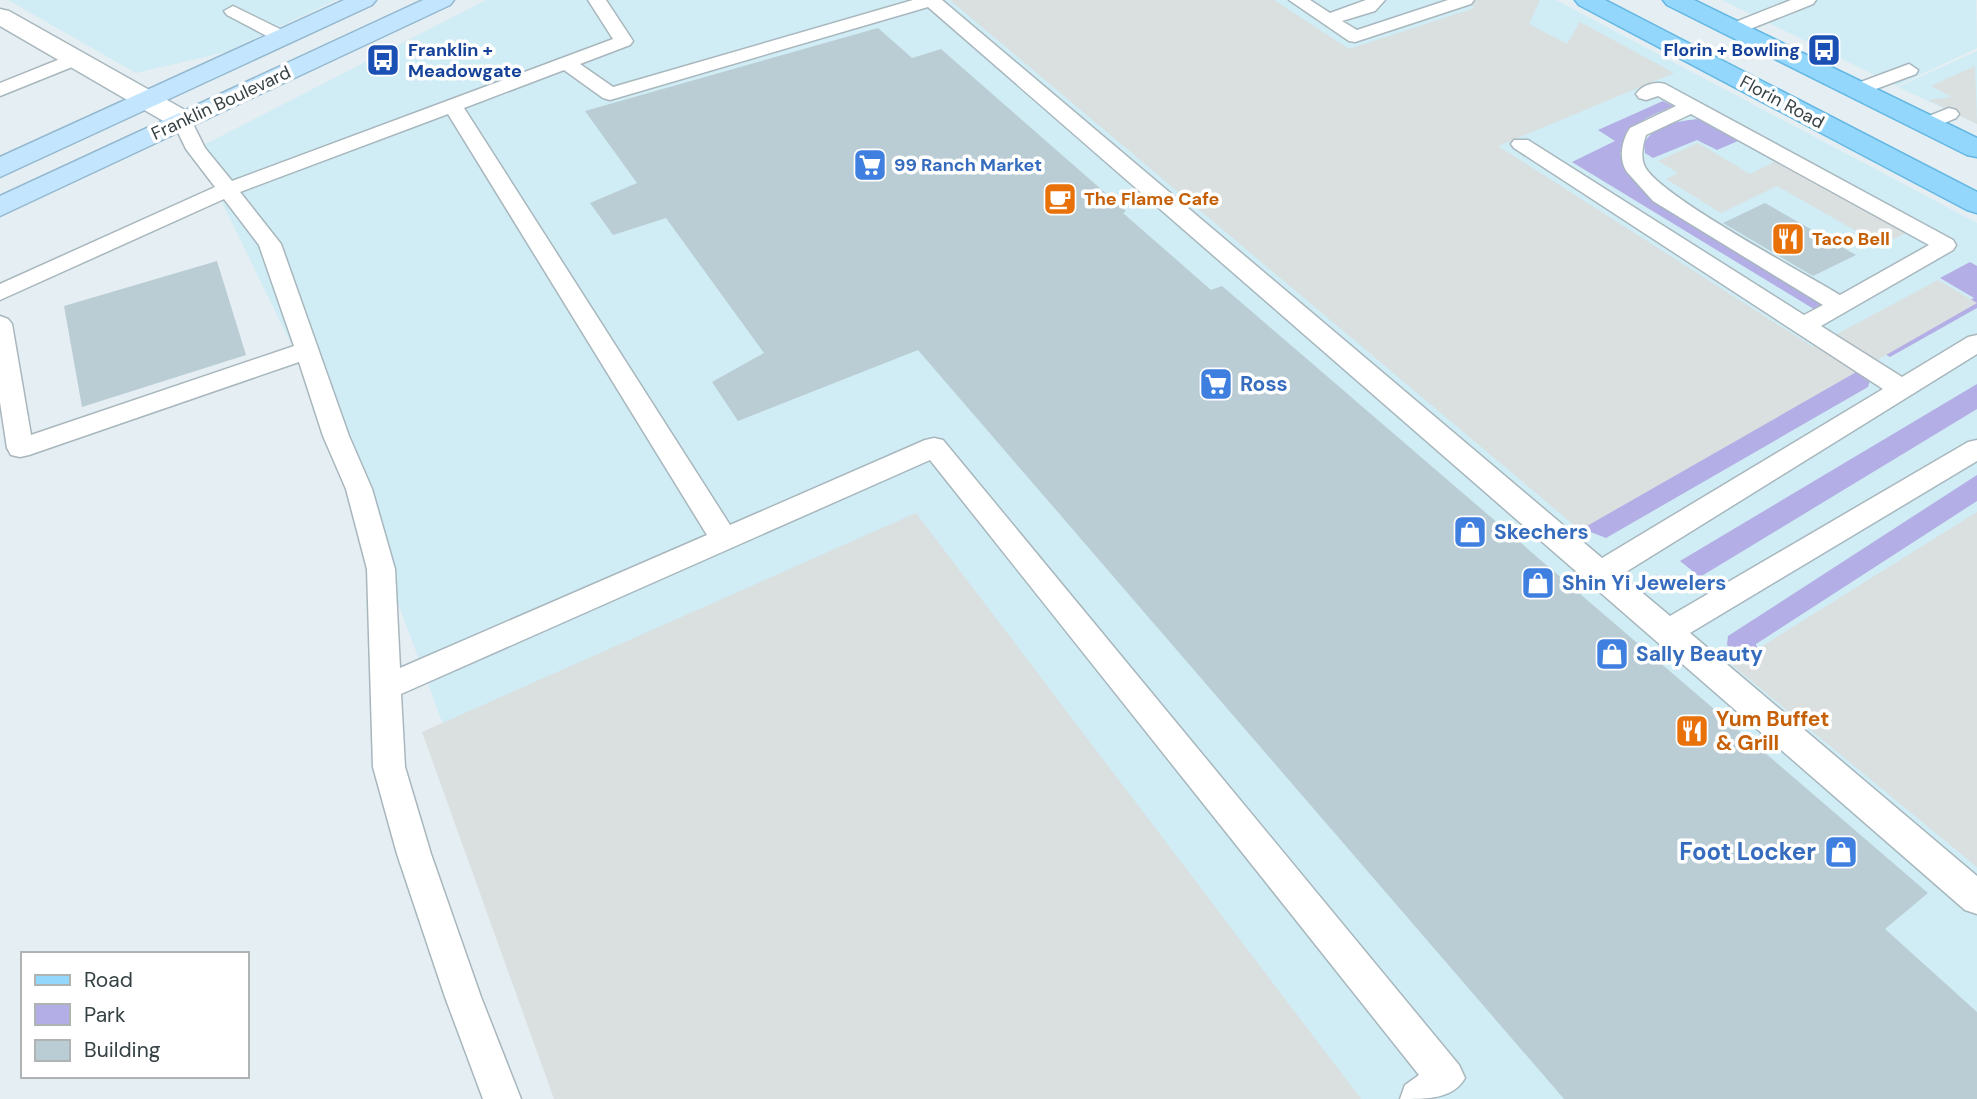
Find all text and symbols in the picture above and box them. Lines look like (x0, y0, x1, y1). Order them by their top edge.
bus stop icon: Florin + Bowling (1805, 31, 1843, 69)
place label: Franklin + Meadowgate (408, 38, 522, 83)
place label: Florin + Bowling (1663, 38, 1800, 62)
bus stop icon: Franklin + Meadowgate (364, 41, 402, 79)
street label: Franklin Boulevard (147, 60, 295, 146)
street label: Florin Road (1736, 70, 1828, 134)
supermarket icon: 99 Ranch Market (851, 146, 889, 184)
place label: 99 Ranch Market (894, 153, 1042, 177)
cafe icon: The Flame Cafe (1041, 180, 1079, 218)
place label: The Flame Cafe (1084, 187, 1219, 211)
restaurant icon: Taco Bell (1769, 220, 1807, 258)
place label: Taco Bell (1812, 227, 1890, 251)
supermarket icon: Ross (1197, 365, 1235, 403)
place label: Ross (1240, 370, 1288, 398)
shop icon: Skechers (1451, 513, 1489, 551)
place label: Skechers (1494, 518, 1589, 546)
shop icon: Shin Yi Jewelers (1519, 564, 1557, 602)
place label: Shin Yi Jewelers (1562, 569, 1726, 597)
shop icon: Sally Beauty (1593, 635, 1631, 673)
place label: Sally Beauty (1636, 640, 1763, 668)
place label: Yum Buffet & Grill (1716, 705, 1829, 757)
restaurant icon: Yum Buffet & Grill (1673, 712, 1711, 750)
shop icon: Foot Locker (1822, 833, 1860, 871)
place label: Foot Locker (1679, 836, 1816, 867)
legend (21, 952, 248, 1078)
text: Road (84, 966, 133, 994)
text: Park (84, 1001, 126, 1029)
text: Building (84, 1036, 161, 1064)

